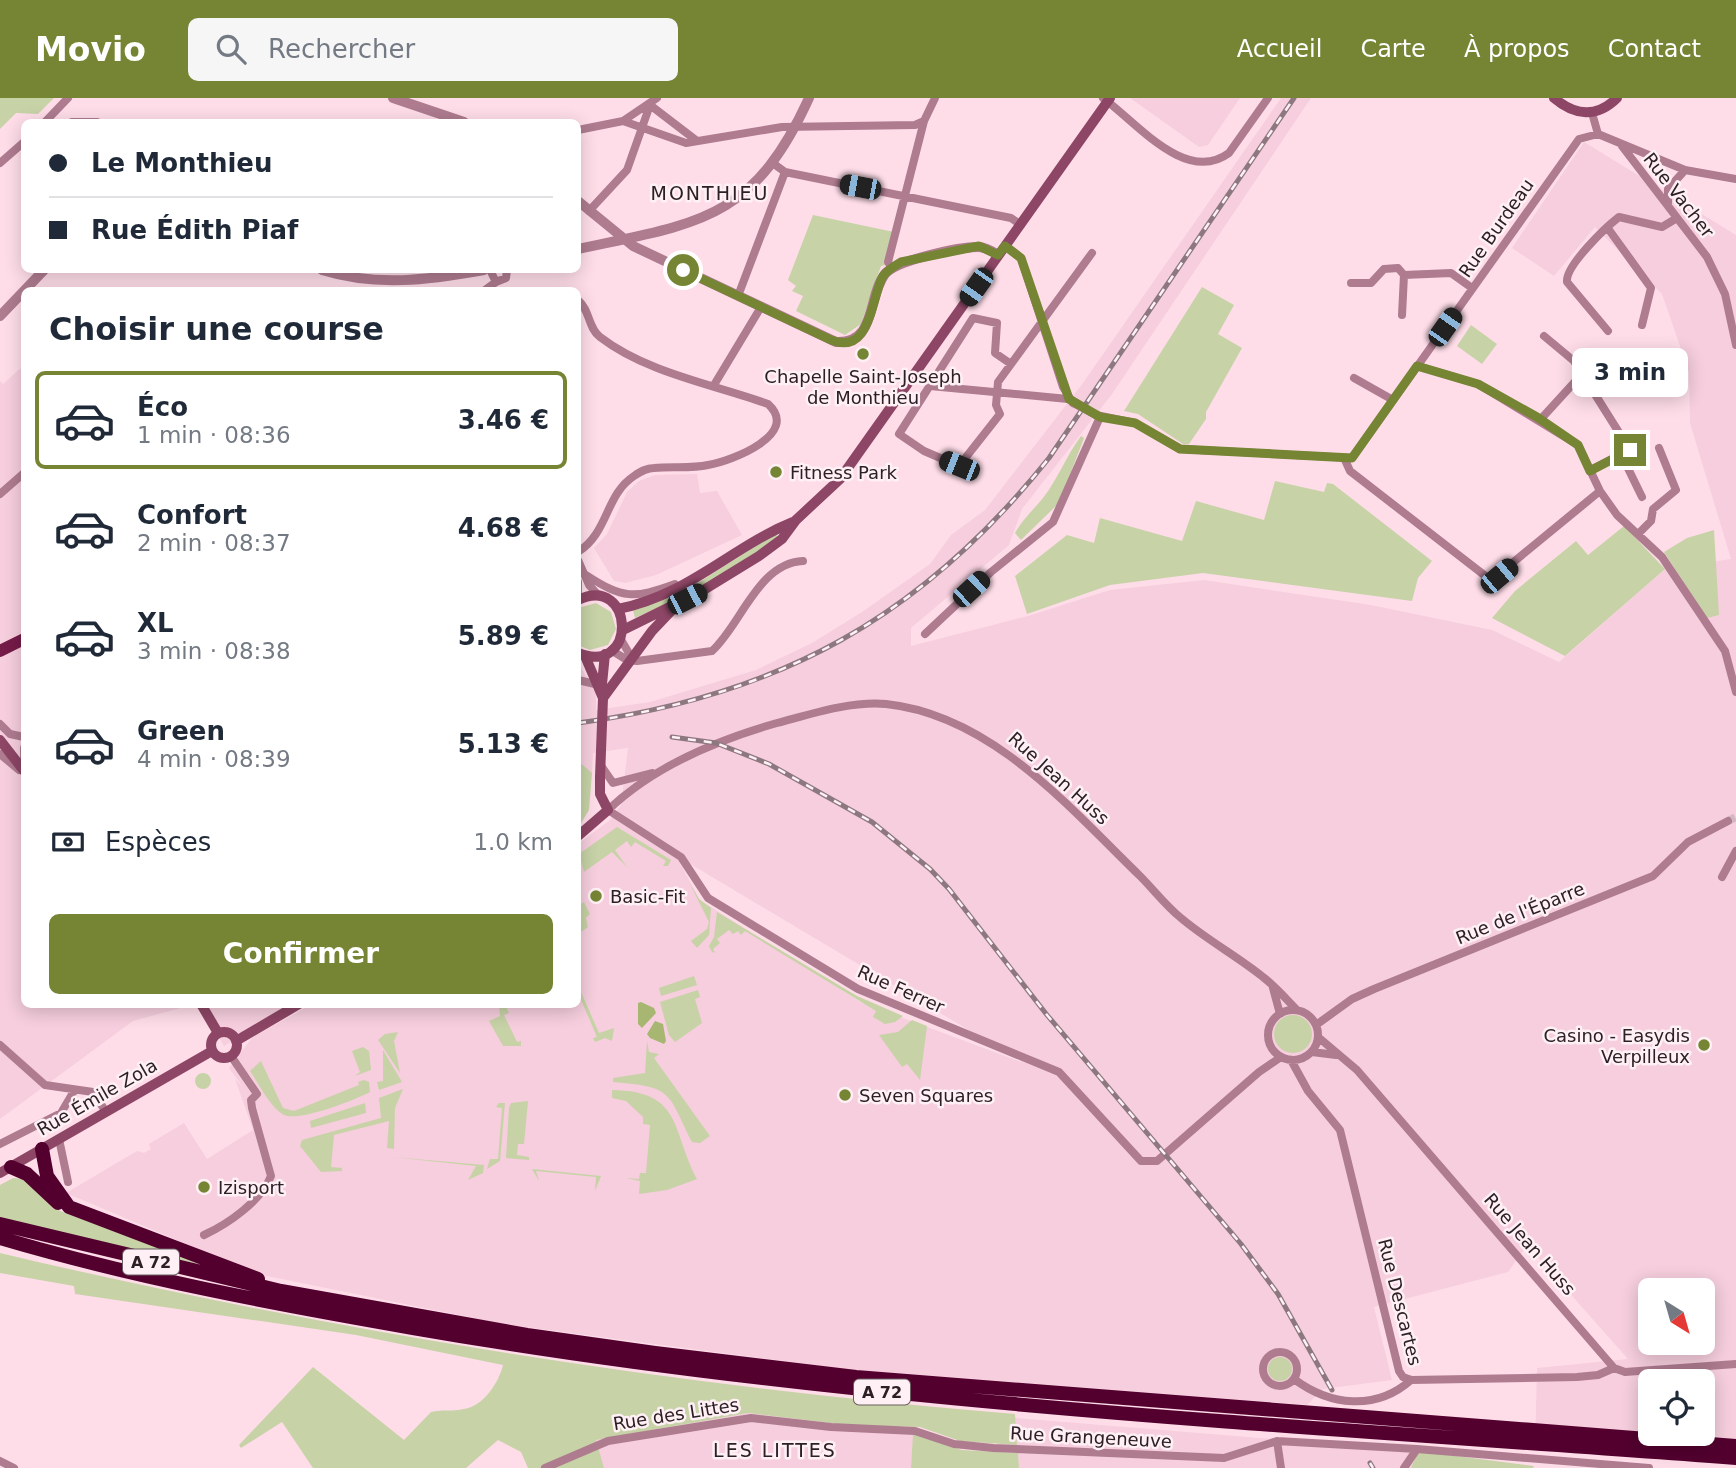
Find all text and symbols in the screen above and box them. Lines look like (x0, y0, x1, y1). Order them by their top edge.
search box (188, 18, 678, 81)
text: Movio (35, 30, 146, 69)
icon: search (212, 30, 250, 68)
text: Rechercher (268, 34, 415, 64)
text: Accueil (1237, 35, 1322, 63)
text: Carte (1360, 35, 1426, 63)
text: À propos (1464, 35, 1570, 63)
text: Contact (1608, 35, 1701, 63)
text: Le Monthieu (91, 148, 273, 178)
street label: Rue Vacher (1639, 148, 1719, 242)
car (838, 173, 883, 201)
street label: Rue Burdeau (1454, 175, 1538, 281)
district label: MONTHIEU (651, 182, 769, 204)
text: Rue Édith Piaf (91, 215, 298, 245)
route start (667, 254, 699, 286)
car (956, 264, 997, 310)
car (1425, 304, 1466, 350)
text: Choisir une course (49, 310, 384, 348)
marker: Chapelle Saint-Joseph de Monthieu (855, 346, 871, 362)
callout: 3 min (1572, 348, 1688, 398)
text: 3 min (1594, 359, 1666, 385)
place label: Chapelle Saint-Joseph de Monthieu (764, 366, 962, 408)
icon: car (53, 389, 116, 452)
text: Éco (137, 392, 188, 422)
text: 3.46 € (458, 405, 549, 435)
text: 1 min · 08:36 (137, 422, 291, 448)
route end (1614, 434, 1646, 466)
car (936, 448, 983, 484)
place label: Fitness Park (790, 462, 898, 483)
marker: Fitness Park (768, 464, 784, 480)
icon: car (53, 497, 116, 560)
text: Confort (137, 500, 247, 530)
text: 4.68 € (458, 513, 549, 543)
text: 2 min · 08:37 (137, 530, 291, 556)
car (1477, 554, 1522, 598)
car (949, 567, 994, 611)
car (664, 580, 711, 618)
icon: car (53, 605, 116, 668)
text: XL (137, 608, 174, 638)
text: 5.89 € (458, 621, 549, 651)
text: 3 min · 08:38 (137, 638, 291, 664)
icon: car (53, 713, 116, 776)
text: Green (137, 716, 225, 746)
street label: Rue Jean Huss (1004, 727, 1114, 829)
text: 5.13 € (458, 729, 549, 759)
text: 4 min · 08:39 (137, 746, 291, 772)
icon: cash (49, 823, 87, 861)
text: Espèces (105, 827, 211, 857)
text: 1.0 km (473, 829, 553, 855)
street label: Rue de l'Éparre (1453, 878, 1587, 948)
place label: Basic-Fit (610, 886, 685, 907)
marker: Basic-Fit (588, 888, 604, 904)
button: Confirmer (49, 914, 553, 994)
street label: Rue Ferrer (854, 961, 948, 1018)
place label: Casino - Easydis Verpilleux (1543, 1025, 1690, 1067)
marker: Casino - Easydis Verpilleux (1696, 1037, 1712, 1053)
street label: Rue Émile Zola (33, 1054, 161, 1140)
place label: Seven Squares (859, 1085, 993, 1106)
marker: Seven Squares (837, 1087, 853, 1103)
place label: Izisport (218, 1177, 284, 1198)
marker: Izisport (196, 1179, 212, 1195)
street label: Rue Jean Huss (1480, 1189, 1580, 1299)
street label: Rue Descartes (1374, 1236, 1426, 1368)
road number: A 72 (123, 1250, 179, 1274)
north arrow (1638, 1278, 1715, 1354)
map controls (1638, 1278, 1715, 1446)
button: locate (1638, 1369, 1715, 1446)
road number: A 72 (854, 1380, 910, 1404)
street label: Rue des Littes (612, 1394, 740, 1434)
street label: Rue Grangeneuve (1010, 1422, 1172, 1452)
district label: LES LITTES (713, 1439, 837, 1461)

